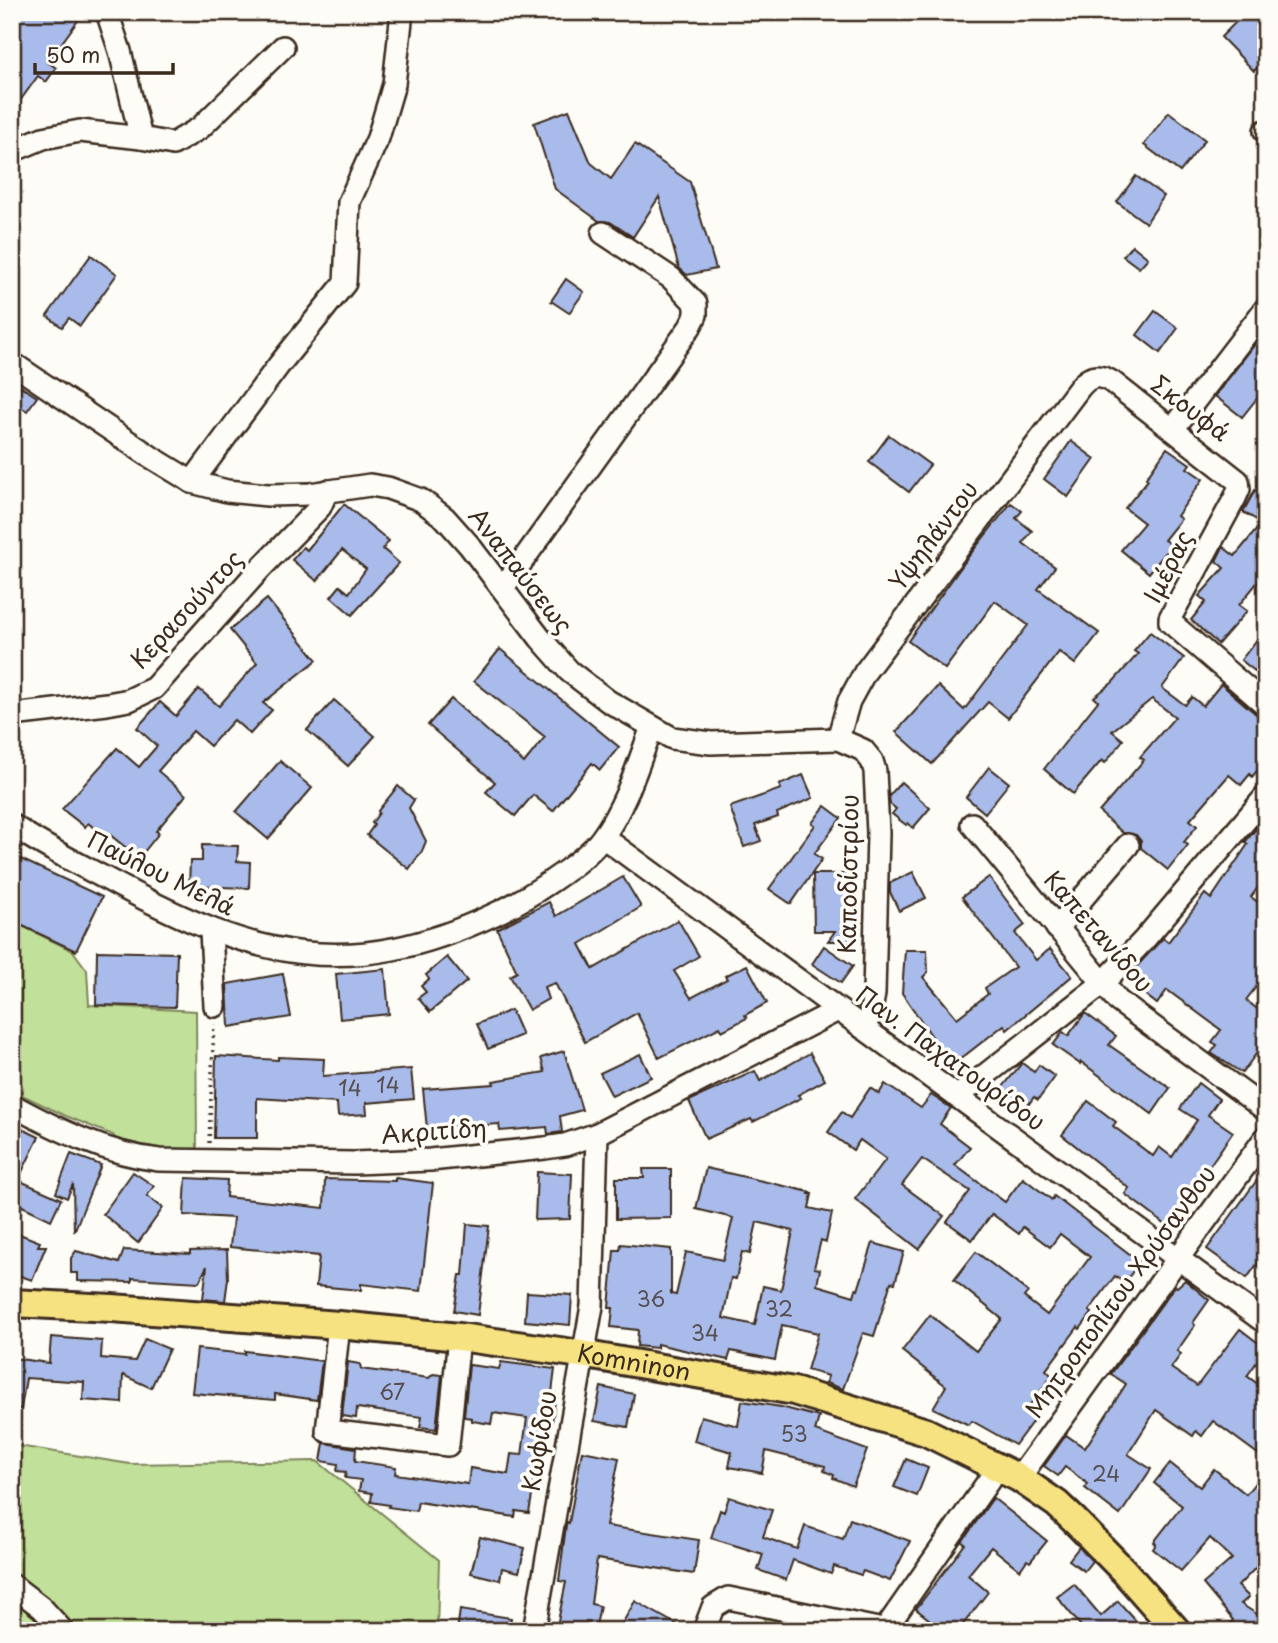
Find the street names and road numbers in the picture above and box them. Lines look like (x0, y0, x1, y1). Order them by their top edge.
street label: Σκουφά (1144, 366, 1238, 449)
street label: Υψηλάντου (879, 472, 986, 597)
street label: Αναπαύσεως (461, 499, 582, 640)
street label: Ιμέρας (1134, 524, 1201, 609)
street label: Κερασούντος (121, 541, 250, 676)
street label: Καποδίστρίου (828, 794, 866, 954)
street label: Παύλου Μελά (82, 821, 242, 924)
street label: Καπετανίδου (1036, 862, 1163, 999)
street label: Παν. Παχατουρίδου (849, 976, 1053, 1139)
street label: Ακριτίδη (380, 1108, 488, 1152)
street label: Μητροπολίτου Χρύσανθου (1015, 1157, 1223, 1425)
street label: Komninon (574, 1334, 694, 1389)
street label: Κωφίδου (511, 1387, 565, 1494)

